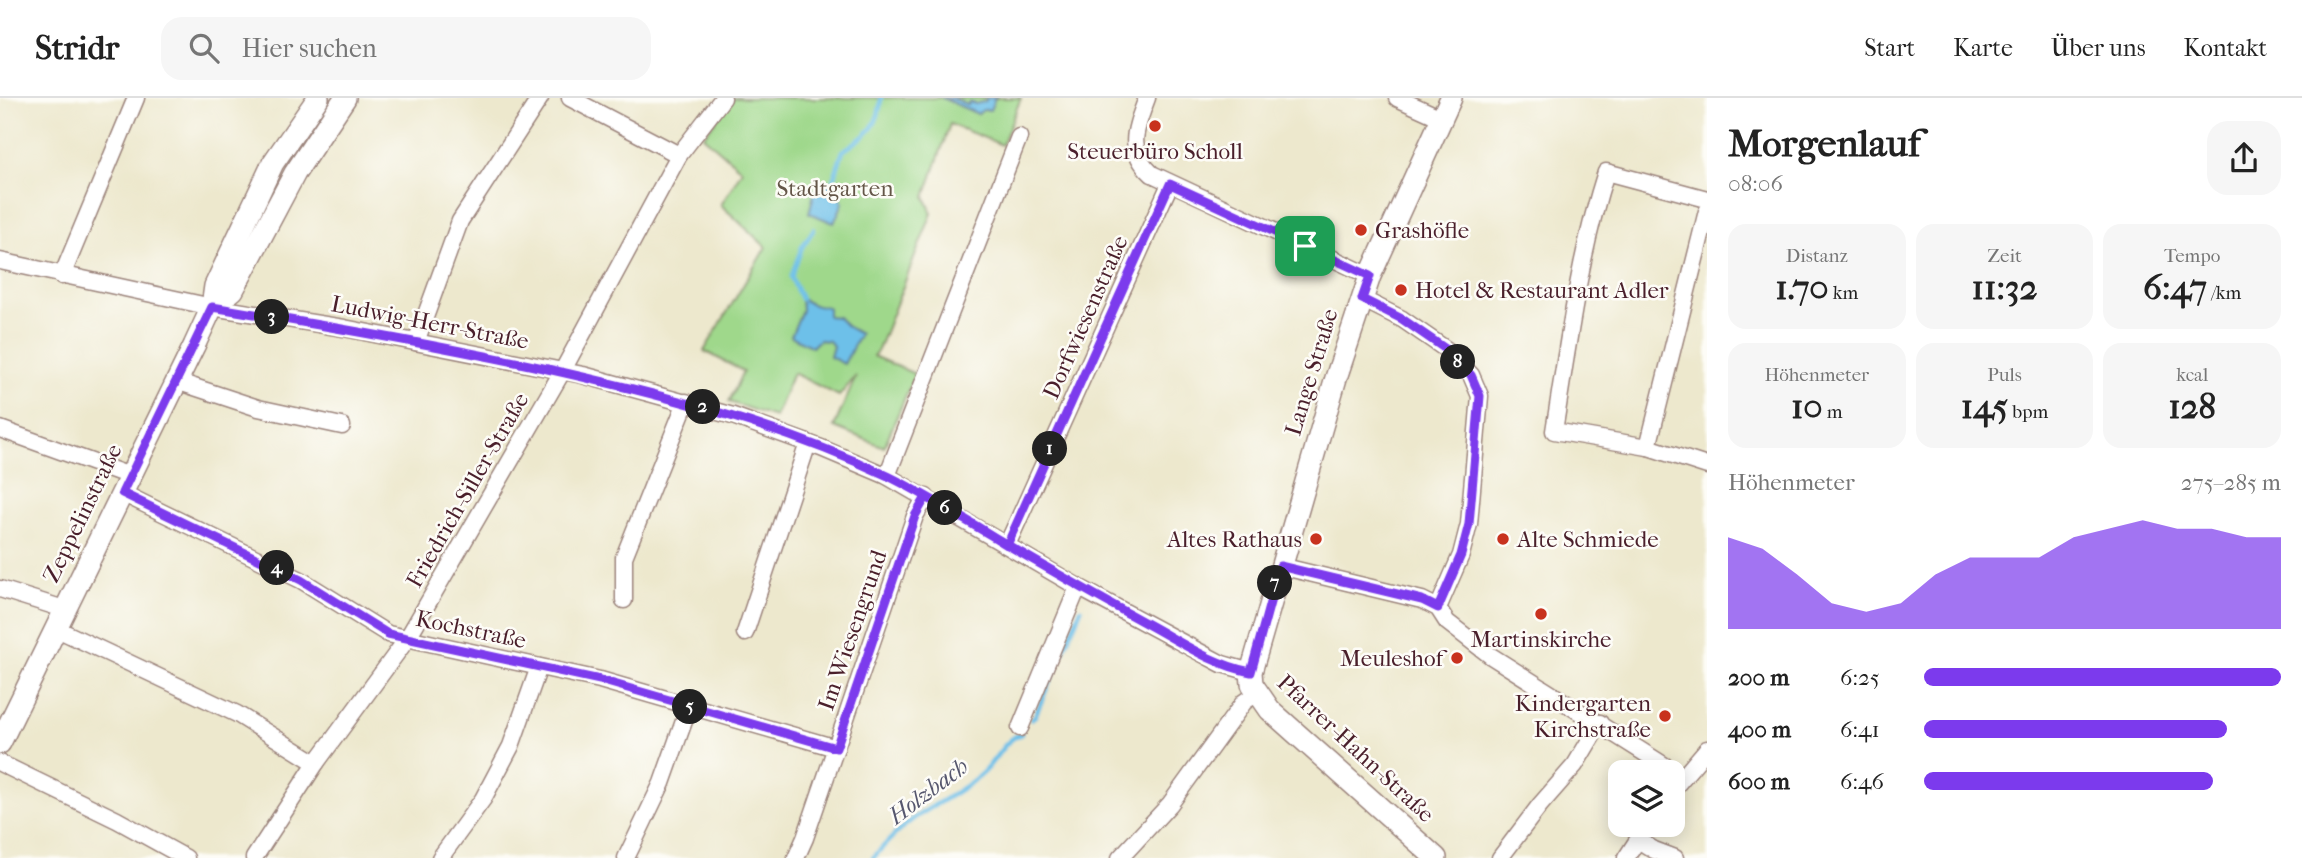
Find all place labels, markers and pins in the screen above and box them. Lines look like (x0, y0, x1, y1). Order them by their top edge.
marker: Steuerbüro Scholl (1147, 118, 1163, 134)
place label: Steuerbüro Scholl (1067, 138, 1243, 165)
pin (1275, 216, 1335, 276)
place label: Grashöfle (1375, 217, 1469, 244)
marker: Grashöfle (1353, 222, 1369, 238)
place label: Hotel & Restaurant Adler (1415, 277, 1669, 304)
marker: Hotel & Restaurant Adler (1393, 282, 1409, 298)
pin: 3 (254, 300, 290, 334)
pin: 8 (1440, 344, 1476, 380)
pin: 2 (686, 390, 720, 424)
pin: 1 (1032, 432, 1068, 466)
pin: 6 (928, 490, 962, 526)
place label: Altes Rathaus (1166, 526, 1302, 553)
place label: Alte Schmiede (1516, 526, 1659, 553)
marker: Altes Rathaus (1308, 531, 1324, 547)
marker: Alte Schmiede (1495, 531, 1511, 547)
pin: 4 (260, 550, 294, 586)
pin: 7 (1258, 566, 1292, 601)
marker: Martinskirche (1533, 606, 1549, 622)
place label: Martinskirche (1470, 626, 1612, 653)
place label: Meuleshof (1340, 645, 1447, 672)
marker: Meuleshof (1449, 650, 1465, 666)
pin: 5 (672, 690, 708, 724)
place label: Kindergarten Kirchstraße (1515, 690, 1652, 743)
marker: Kindergarten Kirchstraße (1657, 708, 1673, 724)

